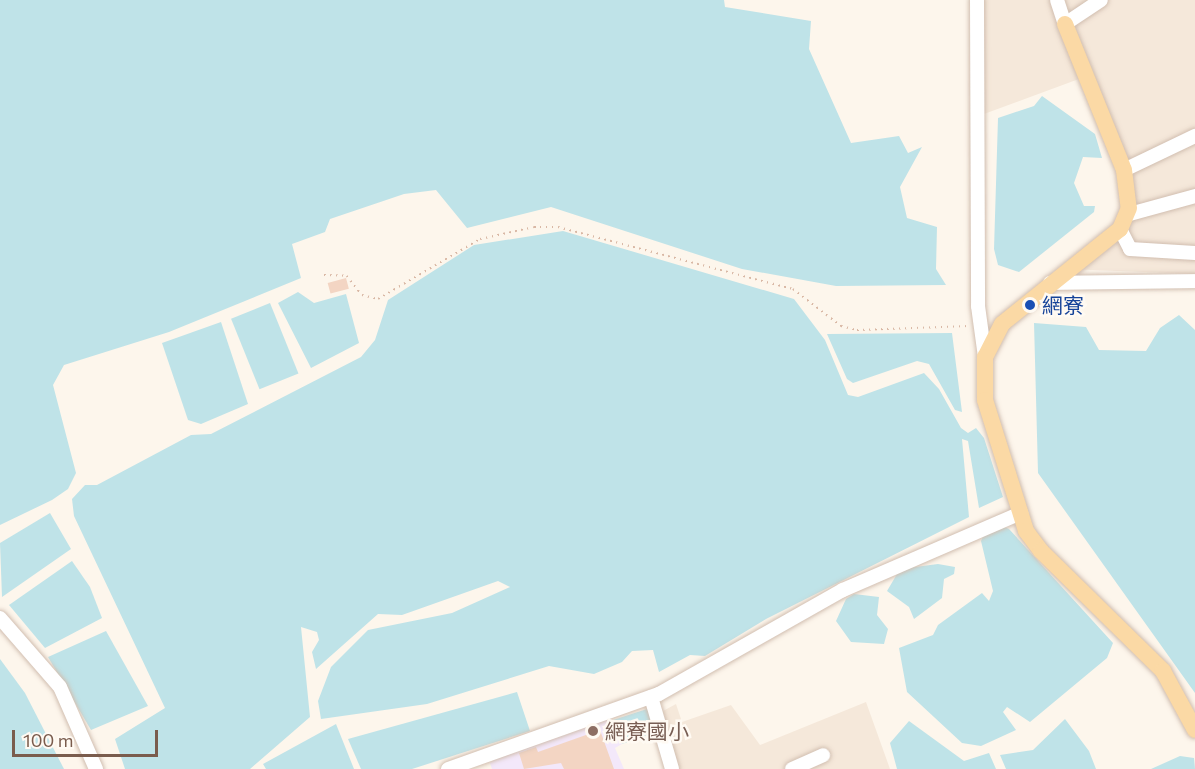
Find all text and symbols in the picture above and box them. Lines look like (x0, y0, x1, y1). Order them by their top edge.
place label: 網寮 (1042, 292, 1084, 318)
marker: 網寮 (1023, 298, 1037, 312)
scale bar (15, 718, 160, 756)
place label: 網寮國小 (605, 718, 689, 744)
marker: 網寮國小 (586, 724, 600, 738)
text: 100 m (23, 729, 73, 751)

